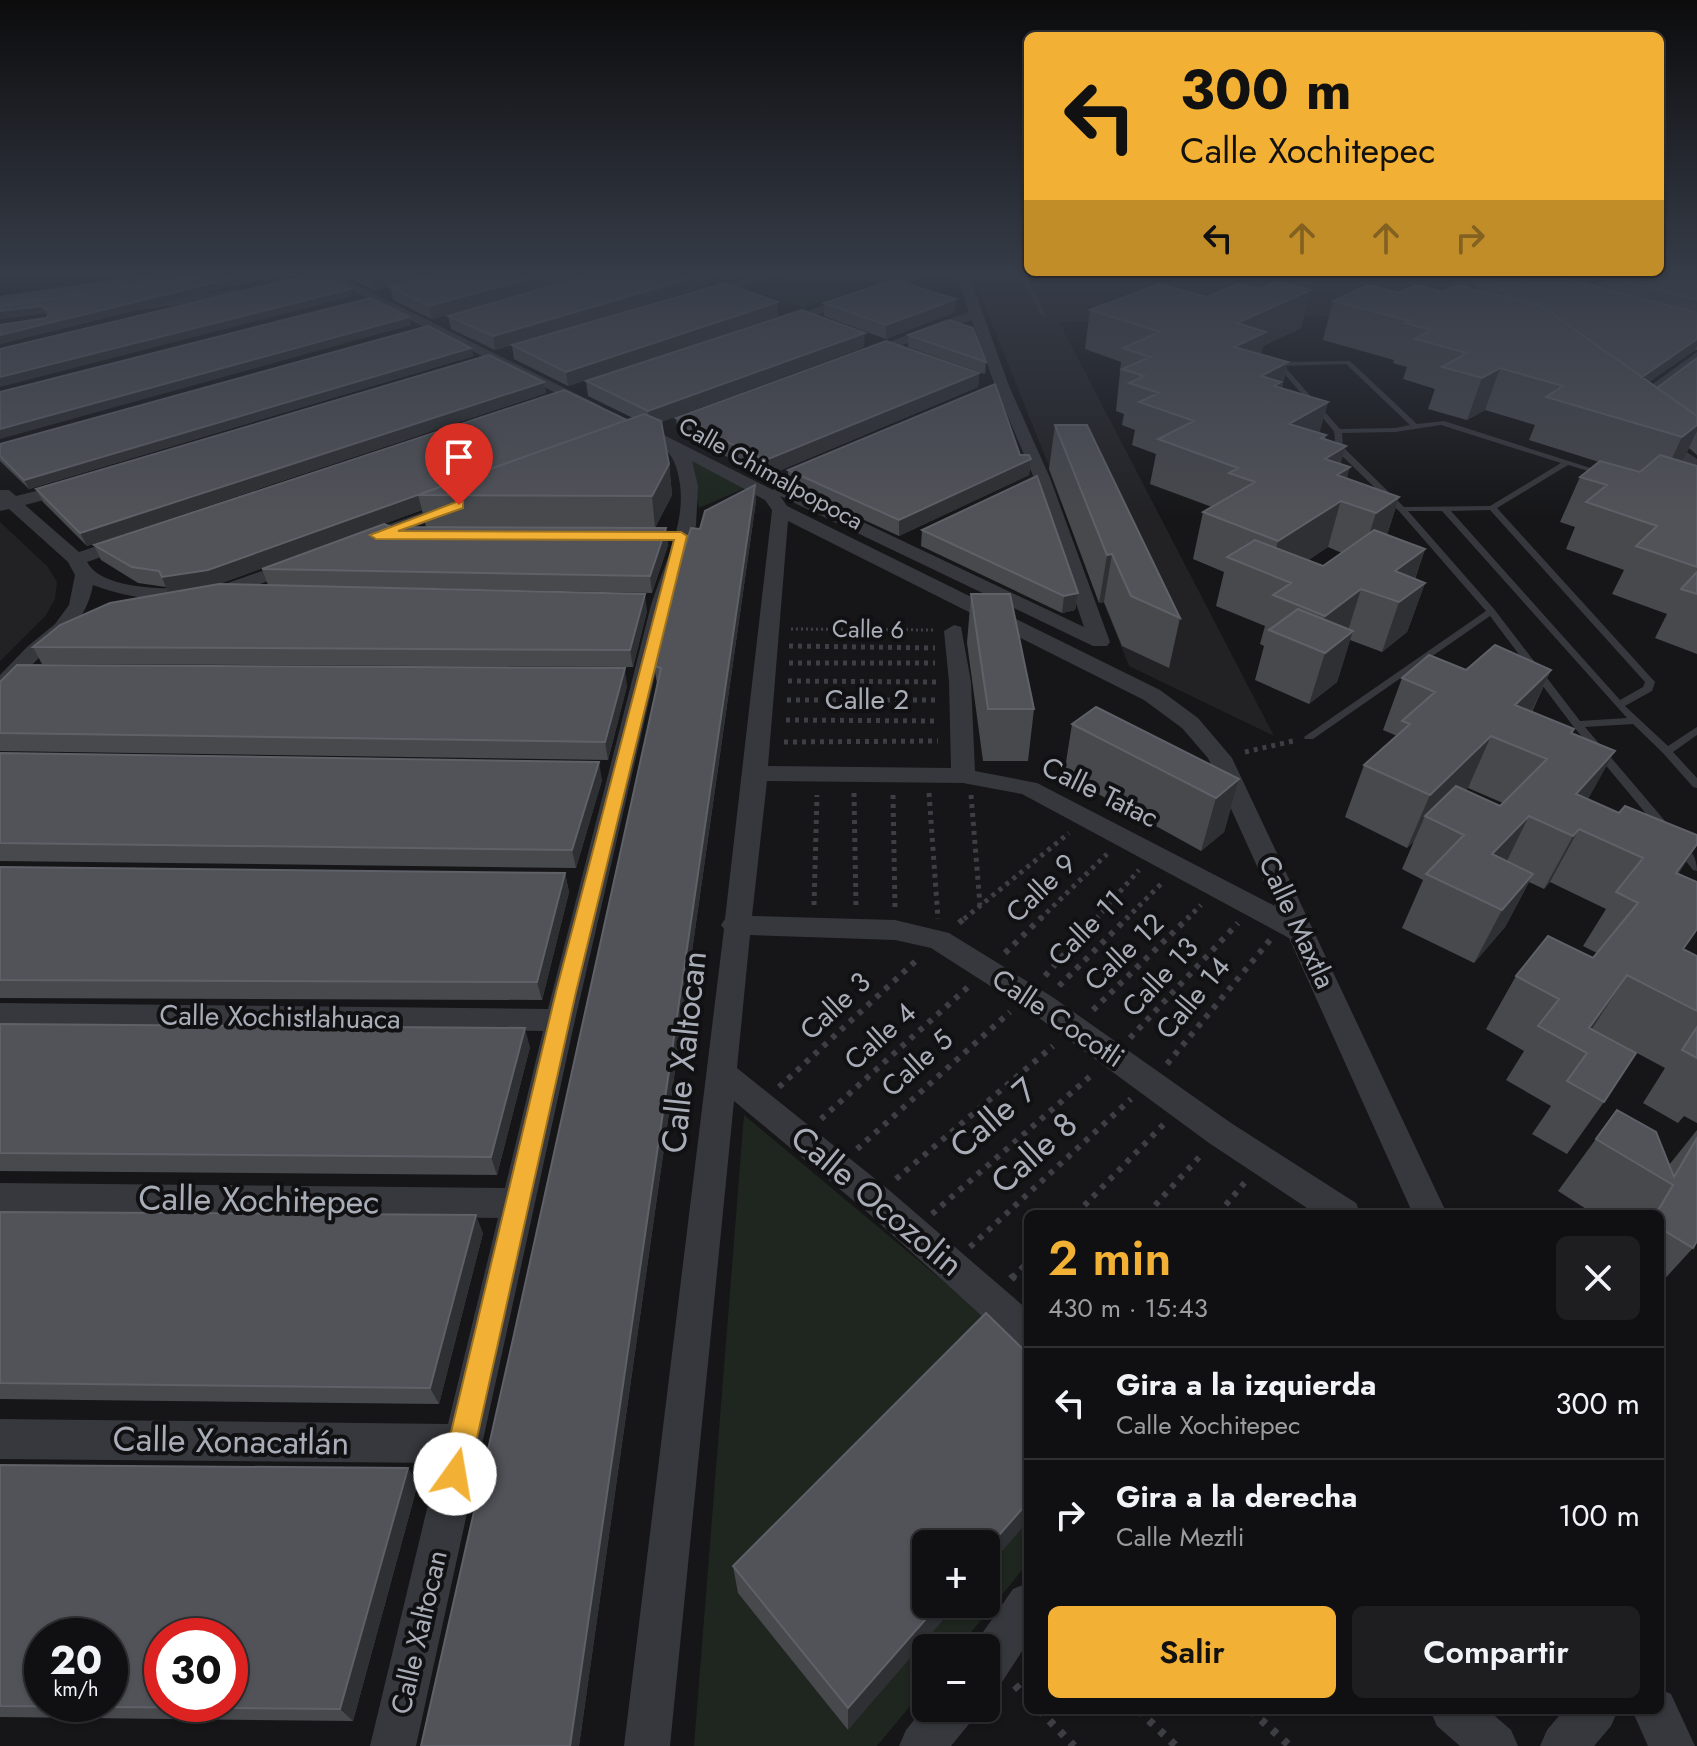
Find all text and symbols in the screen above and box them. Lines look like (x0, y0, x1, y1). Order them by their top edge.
text: 300 m (1180, 49, 1352, 130)
icon: left (1048, 64, 1152, 168)
text: Calle Xochitepec (1180, 124, 1435, 176)
icon: left (1196, 216, 1240, 260)
icon: ahead (1280, 216, 1324, 260)
icon: ahead (1364, 216, 1408, 260)
icon: right (1448, 216, 1492, 260)
street label: Calle Chimalpopoca (672, 408, 870, 538)
pin (425, 423, 493, 505)
icon: arrive (437, 435, 481, 479)
street label: Calle 6 (831, 611, 905, 647)
street label: Calle 2 (825, 679, 909, 720)
street label: Calle Tatac (1035, 746, 1165, 838)
street label: Calle 9 (996, 844, 1086, 932)
street label: Calle Maxtla (1248, 849, 1346, 995)
street label: Calle 11 (1038, 880, 1134, 976)
street label: Calle 12 (1075, 904, 1173, 1000)
street label: Calle 13 (1112, 928, 1208, 1026)
street label: Calle Xaltocan (649, 948, 719, 1156)
street label: Calle 14 (1146, 948, 1240, 1048)
street label: Calle Cocotli (984, 959, 1132, 1077)
street label: Calle 3 (790, 962, 880, 1050)
street label: Calle 4 (835, 992, 925, 1080)
street label: Calle Xochistlahuaca (159, 994, 401, 1040)
street label: Calle 5 (872, 1020, 962, 1106)
street label: Calle 7 (939, 1066, 1047, 1170)
street label: Calle 8 (980, 1101, 1088, 1205)
street label: Calle Ocozolin (780, 1114, 974, 1288)
street label: Calle Xochitepec (138, 1173, 380, 1227)
text: 2 min (1048, 1224, 1171, 1293)
button: close (1556, 1236, 1640, 1320)
text: 430 m · 15:43 (1048, 1289, 1208, 1327)
text: Gira a la izquierda (1116, 1363, 1376, 1406)
icon: left (1048, 1381, 1092, 1425)
text: 300 m (1555, 1382, 1640, 1425)
text: Calle Xochitepec (1116, 1406, 1300, 1444)
street label: Calle Xonacatlán (112, 1414, 350, 1468)
position arrow (413, 1432, 497, 1516)
text: Gira a la derecha (1116, 1475, 1357, 1518)
icon: right (1048, 1493, 1092, 1537)
text: 100 m (1558, 1494, 1640, 1537)
text: Calle Meztli (1116, 1518, 1244, 1556)
map controls (912, 1530, 1000, 1722)
button: + (912, 1530, 1000, 1618)
street label: Calle Xaltocan (380, 1546, 458, 1718)
button: Salir (1048, 1606, 1336, 1698)
button: Compartir (1352, 1606, 1640, 1698)
speed limit sign: 30 (144, 1618, 248, 1722)
text: 20 (50, 1631, 102, 1689)
button: − (912, 1634, 1000, 1722)
text: km/h (53, 1675, 99, 1704)

